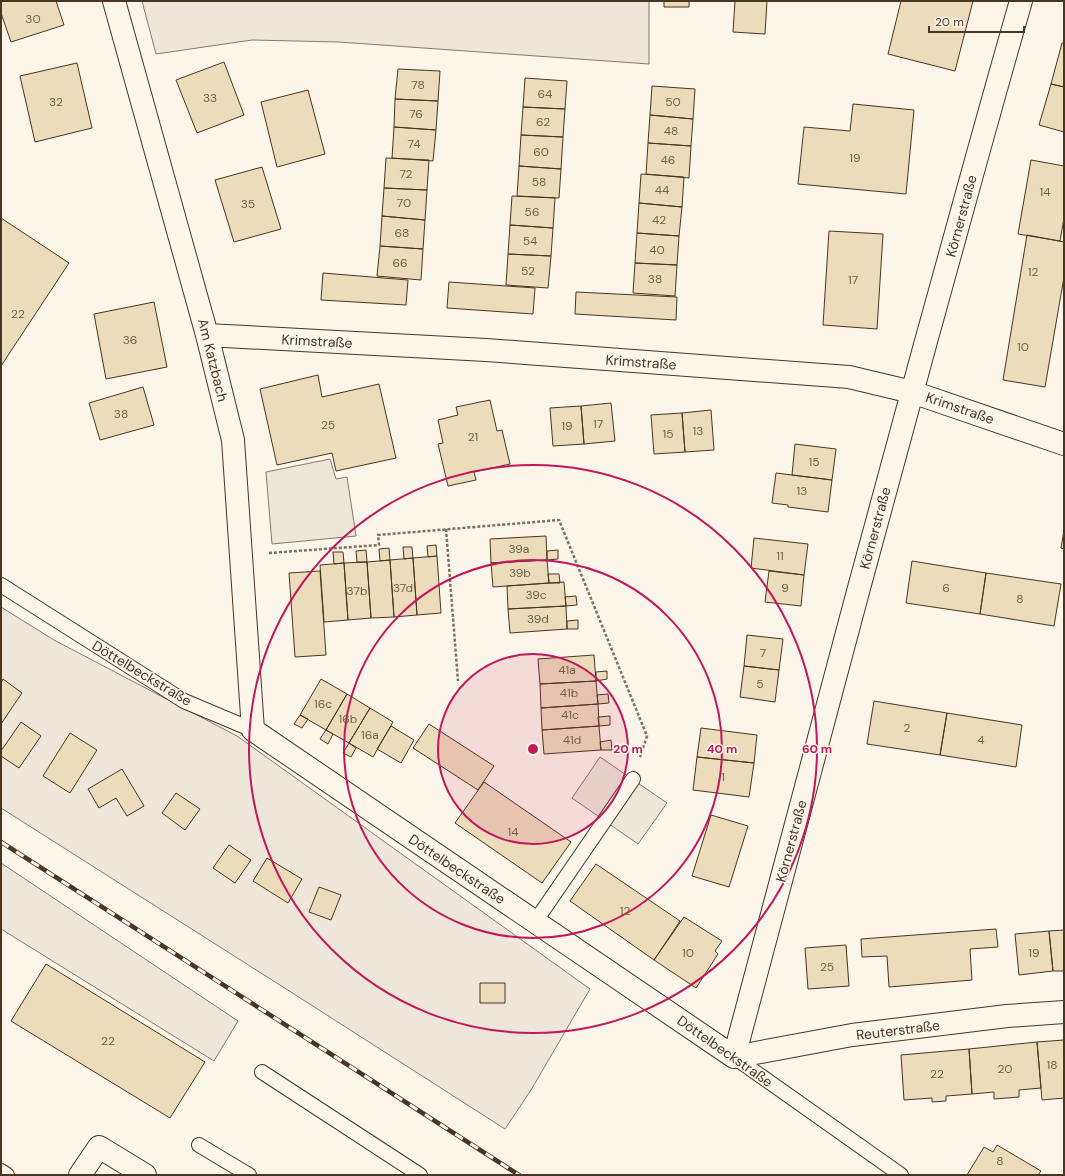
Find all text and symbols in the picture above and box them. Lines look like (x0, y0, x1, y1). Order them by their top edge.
scale bar (929, 8, 1024, 34)
house number: 30 (25, 11, 41, 27)
text: 20 m (935, 14, 964, 30)
house number: 78 (411, 77, 425, 93)
house number: 64 (538, 86, 552, 102)
house number: 33 (203, 90, 217, 106)
house number: 32 (49, 94, 63, 110)
house number: 50 (665, 94, 681, 110)
house number: 76 (409, 106, 423, 122)
house number: 62 (536, 114, 550, 130)
house number: 48 (664, 123, 678, 139)
house number: 74 (408, 136, 420, 152)
house number: 60 (533, 144, 549, 160)
house number: 19 (849, 150, 861, 166)
house number: 46 (661, 152, 675, 168)
house number: 72 (399, 166, 413, 182)
street label: Körnerstraße (941, 173, 981, 259)
house number: 58 (532, 174, 546, 190)
house number: 44 (655, 182, 669, 198)
house number: 14 (1039, 184, 1051, 200)
house number: 70 (397, 195, 411, 211)
house number: 35 (241, 196, 255, 212)
house number: 56 (525, 204, 539, 220)
house number: 42 (652, 212, 666, 228)
house number: 68 (395, 225, 409, 241)
house number: 54 (523, 233, 537, 249)
house number: 40 (649, 242, 665, 258)
house number: 66 (392, 255, 408, 271)
house number: 52 (521, 263, 535, 279)
house number: 12 (1028, 264, 1038, 280)
house number: 38 (648, 271, 662, 287)
house number: 17 (848, 272, 858, 288)
house number: 22 (11, 306, 25, 322)
street label: Am Katzbach (194, 317, 232, 403)
street label: Krimstraße (281, 330, 353, 352)
house number: 36 (123, 332, 137, 348)
house number: 10 (1017, 339, 1029, 355)
street label: Krimstraße (605, 351, 677, 373)
street label: Krimstraße (923, 388, 997, 428)
house number: 38 (114, 406, 128, 422)
house number: 17 (593, 416, 603, 432)
house number: 25 (321, 417, 335, 433)
house number: 19 (561, 418, 573, 434)
house number: 13 (693, 423, 703, 439)
house number: 15 (662, 426, 674, 442)
house number: 21 (468, 429, 478, 445)
house number: 15 (808, 454, 820, 470)
house number: 13 (797, 483, 807, 499)
street label: Körnerstraße (855, 485, 895, 571)
house number: 39a (509, 541, 529, 557)
house number: 11 (776, 548, 784, 564)
house number: 39b (509, 565, 531, 581)
house number: 37d (393, 580, 413, 596)
house number: 9 (781, 580, 789, 596)
house number: 6 (942, 580, 950, 596)
house number: 37b (347, 583, 367, 599)
house number: 39c (525, 587, 547, 603)
house number: 8 (1016, 591, 1024, 607)
house number: 39d (527, 611, 549, 627)
street label: Döttelbeckstraße (89, 636, 195, 710)
house number: 7 (760, 645, 766, 661)
house number: 41a (558, 662, 576, 678)
house number: 5 (756, 676, 764, 692)
house number: 41b (560, 685, 578, 701)
house number: 16c (314, 696, 332, 712)
house number: 41c (561, 707, 579, 723)
house number: 16b (339, 711, 357, 727)
house number: 2 (904, 720, 911, 736)
house number: 16a (361, 727, 379, 743)
house number: 41d (563, 732, 581, 748)
house number: 4 (977, 732, 985, 748)
text: 20 m (613, 741, 643, 757)
text: 40 m (707, 741, 737, 757)
text: 60 m (802, 741, 832, 757)
centre of rings (526, 742, 540, 756)
house number: 1 (721, 769, 725, 785)
street label: Körnerstraße (771, 798, 811, 884)
house number: 14 (507, 824, 519, 840)
street label: Döttelbeckstraße (405, 830, 509, 908)
house number: 12 (620, 903, 630, 919)
house number: 10 (682, 945, 694, 961)
house number: 19 (1028, 945, 1040, 961)
house number: 25 (820, 959, 834, 975)
street label: Döttelbeckstraße (674, 1011, 776, 1091)
street label: Reuterstraße (855, 1016, 941, 1044)
house number: 22 (101, 1033, 115, 1049)
house number: 18 (1046, 1057, 1058, 1073)
house number: 20 (997, 1061, 1013, 1077)
house number: 22 (930, 1066, 944, 1082)
house number: 8 (996, 1153, 1004, 1169)

